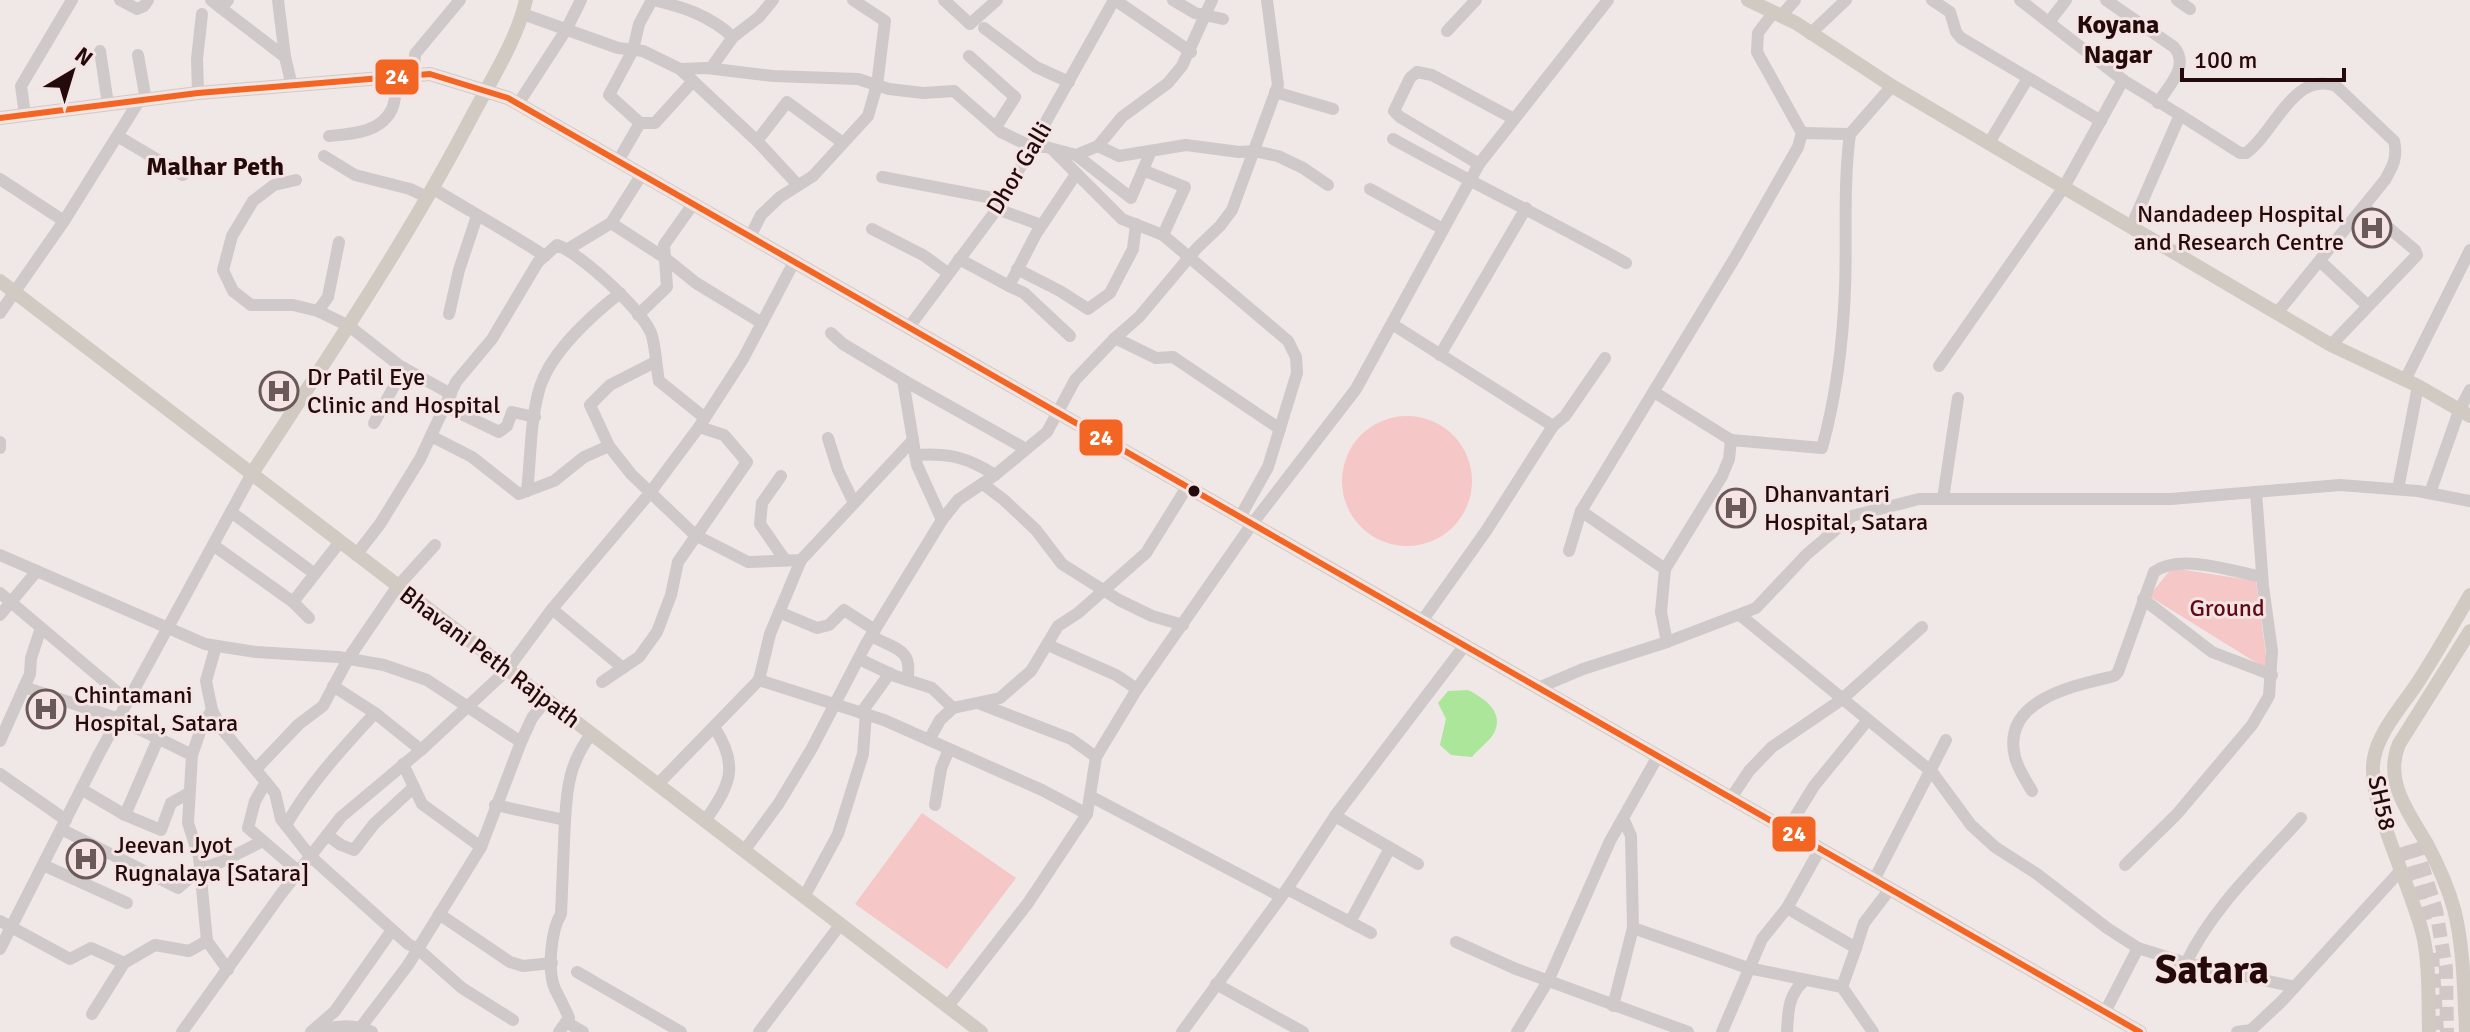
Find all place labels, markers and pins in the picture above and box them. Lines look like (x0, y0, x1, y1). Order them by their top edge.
place label: Nandadeep Hospital and Research Centre (2134, 199, 2344, 257)
hospital icon: Nandadeep Hospital and Research Centre (2351, 207, 2393, 249)
place label: Dr Patil Eye Clinic and Hospital (307, 362, 500, 420)
hospital icon: Dr Patil Eye Clinic and Hospital (258, 370, 300, 412)
place label: Dhanvantari Hospital, Satara (1764, 479, 1928, 537)
unlabelled marker (1186, 483, 1202, 499)
hospital icon: Dhanvantari Hospital, Satara (1715, 487, 1757, 529)
place label: Chintamani Hospital, Satara (74, 680, 238, 738)
hospital icon: Chintamani Hospital, Satara (25, 688, 67, 730)
place label: Jeevan Jyot Rugnalaya [Satara] (114, 830, 309, 888)
hospital icon: Jeevan Jyot Rugnalaya [Satara] (65, 838, 107, 880)

